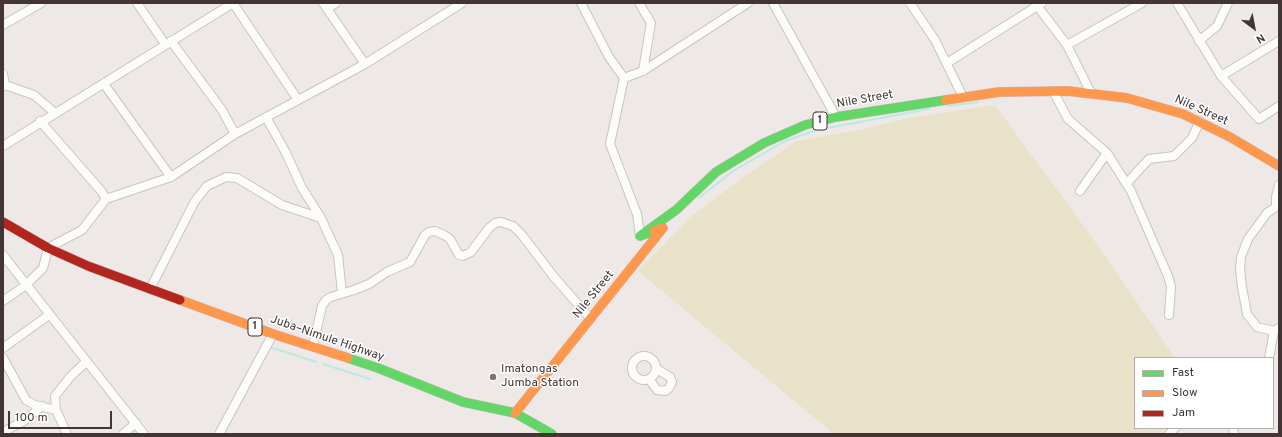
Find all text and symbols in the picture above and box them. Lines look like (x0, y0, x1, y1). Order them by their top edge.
north arrow (1234, 8, 1274, 48)
text: N (1253, 30, 1267, 46)
street label: Nile Street (836, 88, 894, 112)
street label: Nile Street (1172, 93, 1230, 129)
road number: 1 (813, 112, 827, 130)
street label: Nile Street (570, 268, 618, 322)
street label: Juba–Nimule Highway (268, 313, 386, 365)
road number: 1 (248, 318, 262, 336)
legend (1134, 357, 1274, 429)
place label: Imatongas Jumba Station (501, 363, 579, 391)
text: Fast (1172, 365, 1194, 381)
marker: Imatongas Jumba Station (488, 372, 498, 382)
text: Slow (1172, 385, 1198, 401)
scale bar (10, 403, 114, 429)
text: Jam (1172, 405, 1195, 421)
text: 100 m (15, 410, 48, 426)

